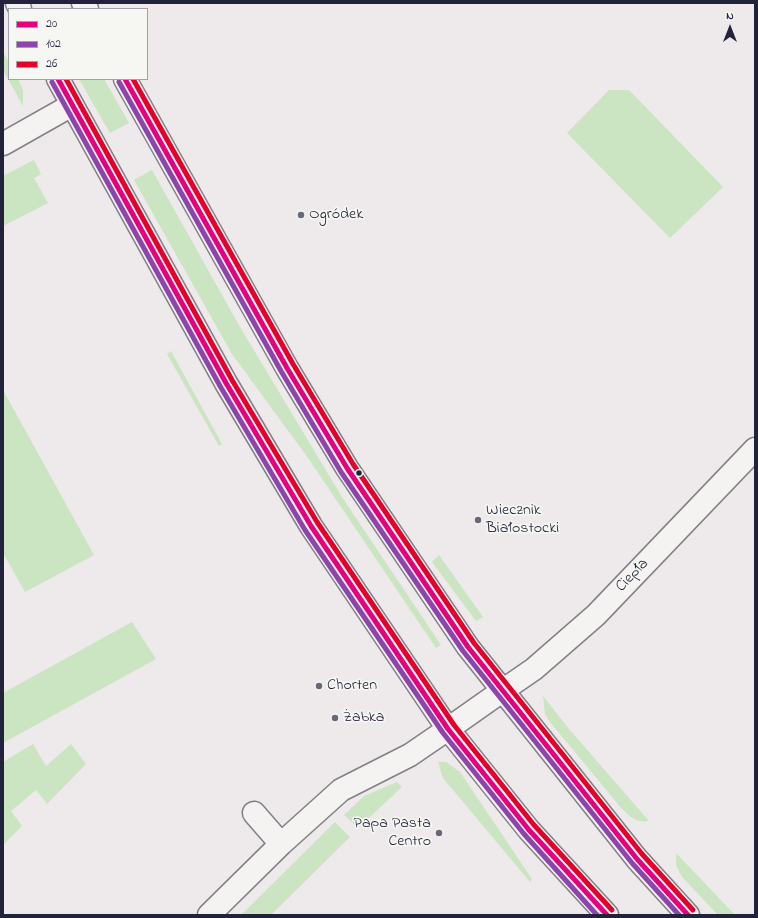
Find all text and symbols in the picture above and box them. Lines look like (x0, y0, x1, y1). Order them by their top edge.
legend (8, 8, 148, 80)
north arrow (710, 8, 750, 48)
text: N (726, 8, 734, 24)
text: 20 (46, 15, 57, 33)
text: 102 (46, 35, 61, 53)
text: 26 (46, 55, 57, 73)
place label: Ogródek (309, 205, 363, 225)
marker: Ogródek (296, 210, 306, 220)
unlabelled marker (354, 468, 364, 478)
place label: Wiecznik Białostocki (486, 501, 559, 539)
marker: Wiecznik Białostocki (473, 515, 483, 525)
street label: Ciepła (612, 555, 654, 597)
place label: Chorten (327, 676, 377, 696)
marker: Chorten (314, 681, 324, 691)
place label: Żabka (343, 708, 384, 728)
marker: Żabka (330, 713, 340, 723)
place label: Papa Pasta Centro (354, 814, 431, 852)
marker: Papa Pasta Centro (434, 828, 444, 838)

